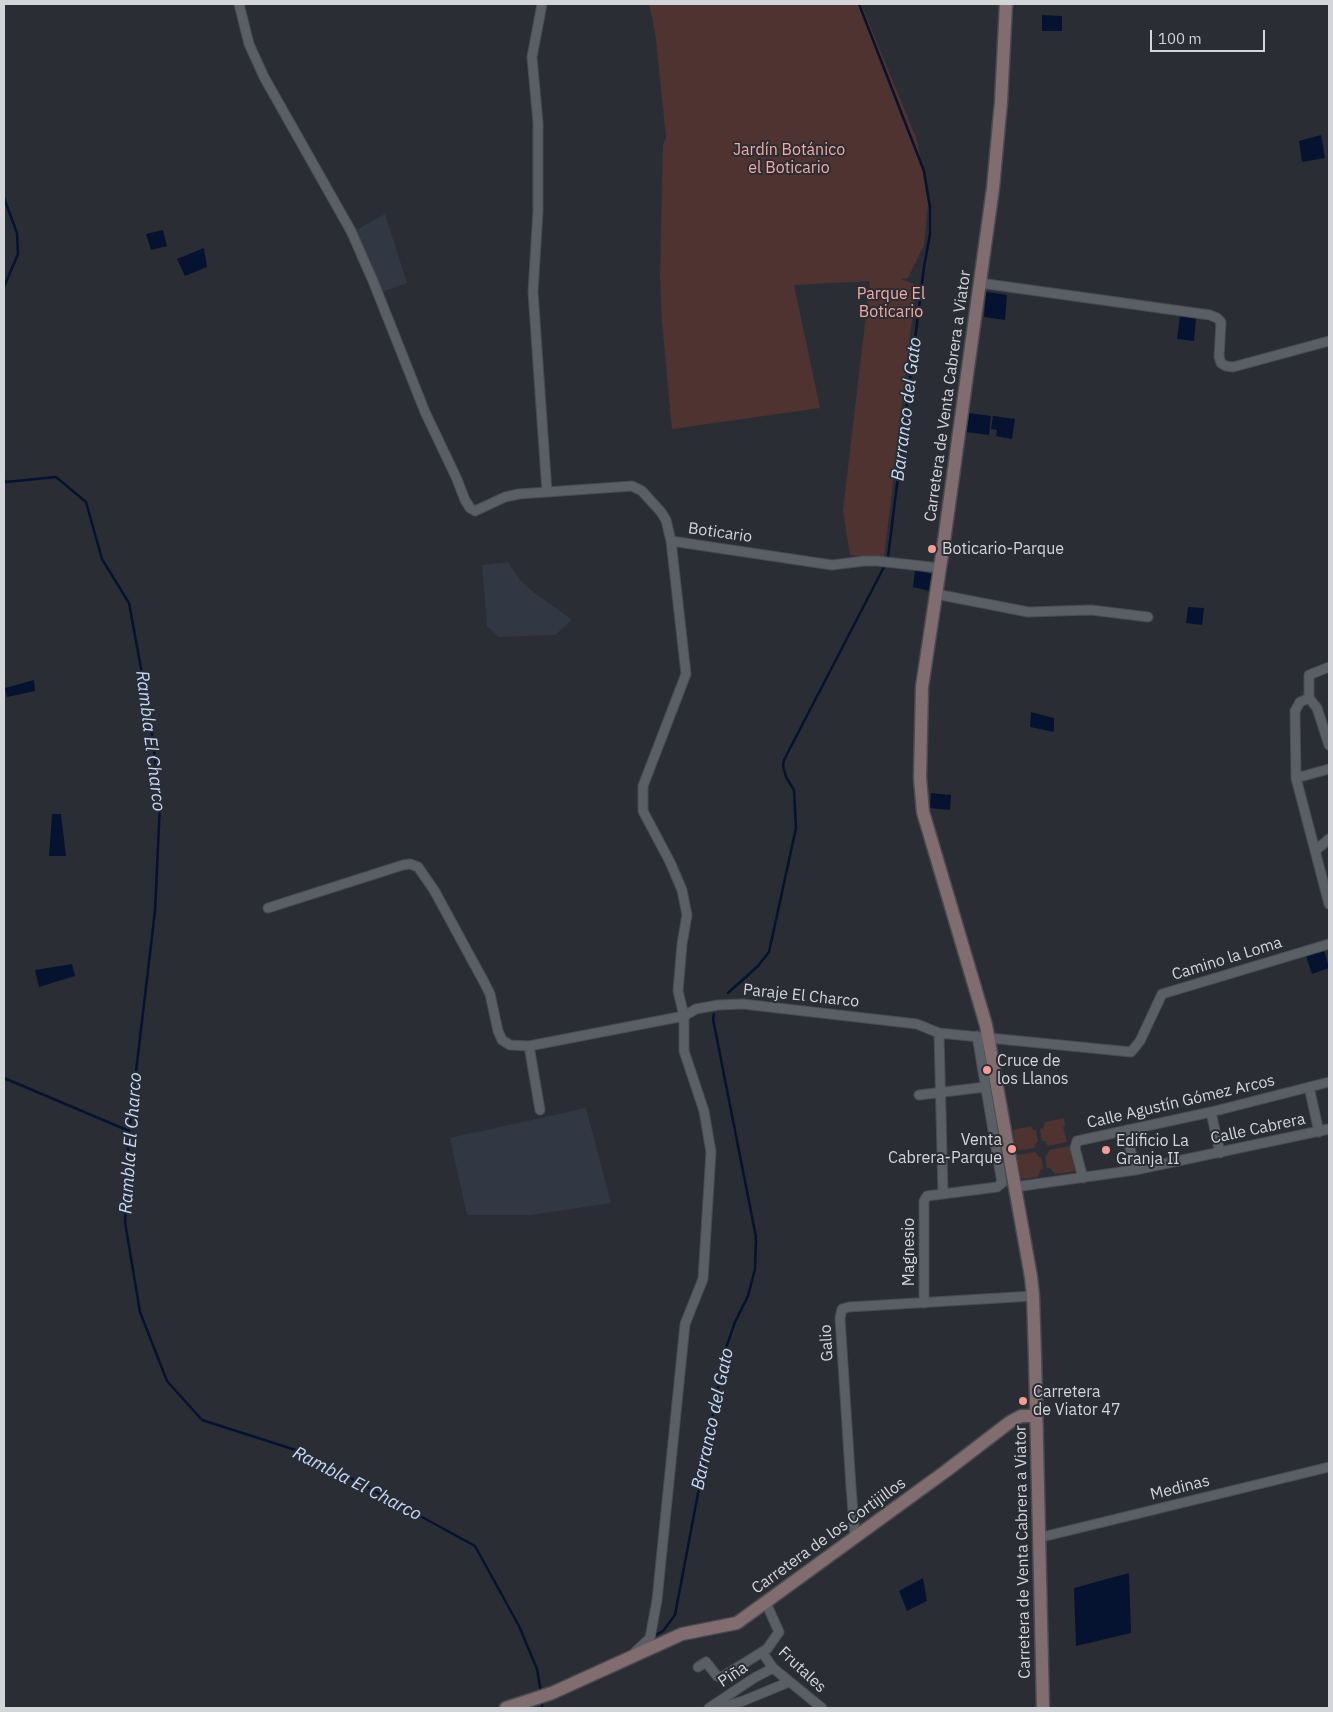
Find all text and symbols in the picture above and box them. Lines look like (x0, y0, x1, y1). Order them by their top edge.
scale bar (1153, 20, 1268, 52)
text: 100 m (1158, 29, 1202, 48)
park label: Jardín Botánico el Boticario (733, 140, 845, 178)
street label: Carretera de Venta Cabrera a Viator (921, 269, 975, 523)
park label: Parque El Boticario (857, 284, 925, 322)
water label: Barranco del Gato (887, 336, 927, 482)
street label: Boticario (687, 519, 753, 547)
place label: Boticario-Parque (942, 539, 1064, 559)
marker: Boticario-Parque (926, 543, 938, 555)
water label: Rambla El Charco (131, 669, 169, 813)
street label: Camino la Loma (1170, 933, 1284, 985)
street label: Paraje El Charco (742, 980, 860, 1012)
place label: Cruce de los Llanos (997, 1051, 1069, 1089)
marker: Cruce de los Llanos (981, 1064, 993, 1076)
water label: Rambla El Charco (115, 1071, 147, 1215)
street label: Calle Agustín Gómez Arcos (1085, 1071, 1277, 1133)
street label: Calle Cabrera (1209, 1110, 1307, 1148)
place label: Venta Cabrera-Parque (888, 1130, 1002, 1168)
place label: Edificio La Granja II (1116, 1131, 1189, 1169)
marker: Venta Cabrera-Parque (1006, 1143, 1018, 1155)
marker: Edificio La Granja II (1100, 1144, 1112, 1156)
street label: Magnesio (899, 1218, 919, 1286)
street label: Galio (816, 1324, 838, 1362)
water label: Barranco del Gato (687, 1346, 739, 1492)
place label: Carretera de Viator 47 (1033, 1382, 1120, 1420)
marker: Carretera de Viator 47 (1017, 1395, 1029, 1407)
street label: Carretera de Venta Cabrera a Viator (1011, 1425, 1035, 1679)
water label: Rambla El Charco (289, 1442, 425, 1526)
street label: Medinas (1148, 1471, 1212, 1505)
street label: Carretera de los Cortijillos (748, 1474, 910, 1598)
street label: Frutales (774, 1643, 830, 1697)
street label: Piña (715, 1658, 751, 1692)

